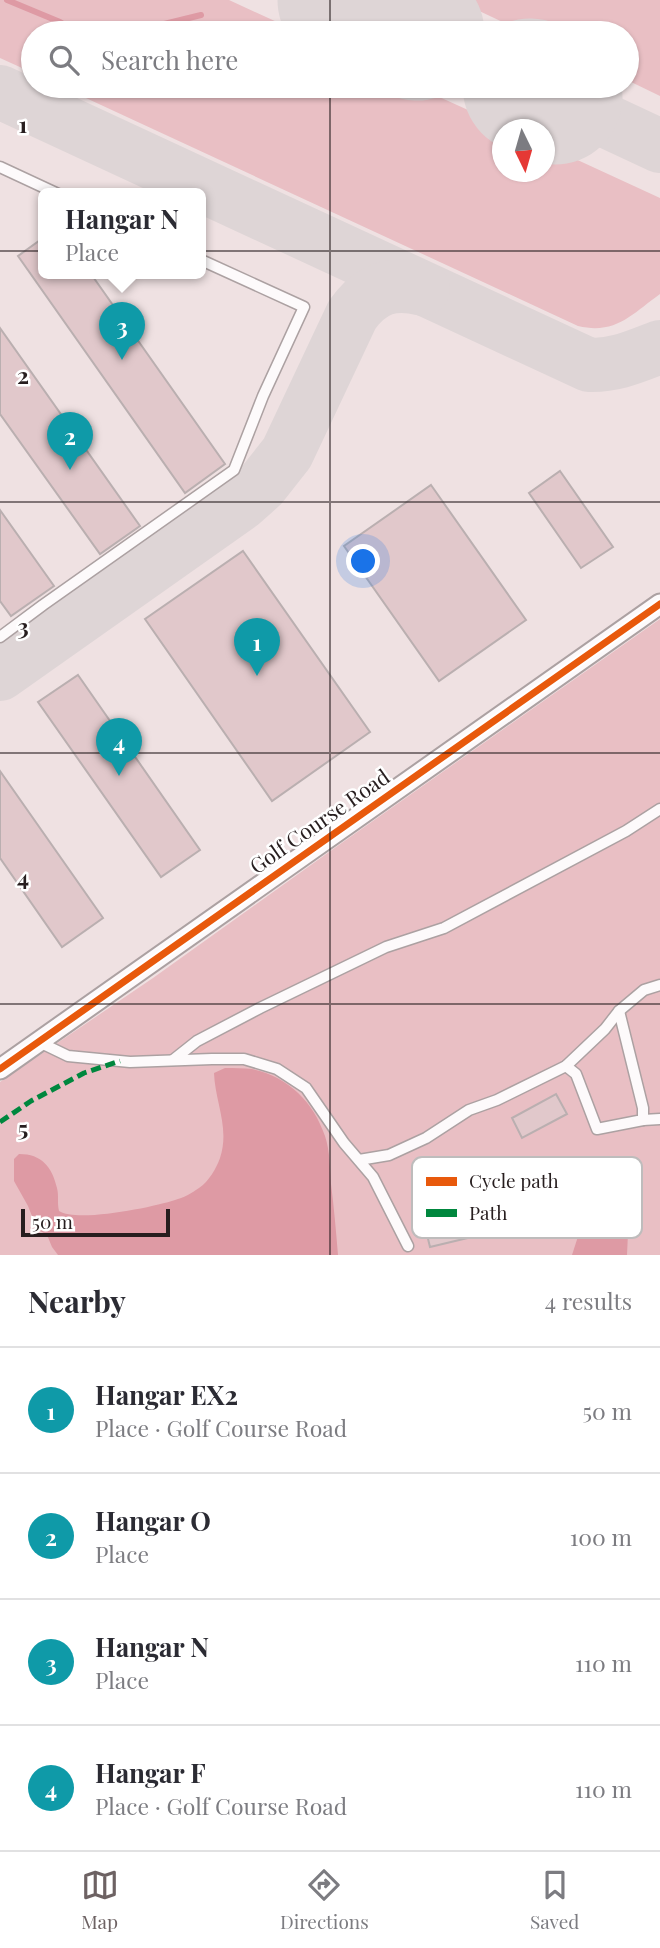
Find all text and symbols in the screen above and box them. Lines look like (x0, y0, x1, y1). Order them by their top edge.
search box (21, 21, 639, 98)
icon: search (45, 41, 83, 79)
text: Search here (101, 42, 238, 77)
text: 1 (19, 108, 28, 139)
north arrow (492, 119, 555, 182)
popup (38, 188, 206, 279)
text: Hangar N (65, 201, 179, 236)
text: Place (65, 236, 119, 267)
pin: 3 (99, 302, 145, 360)
text: 2 (17, 359, 29, 390)
pin: 2 (47, 412, 93, 470)
your location (346, 544, 380, 578)
text: 3 (17, 610, 29, 641)
pin: 1 (234, 618, 280, 676)
pin: 4 (96, 718, 142, 776)
street label: Golf Course Road (243, 762, 394, 879)
text: 4 (17, 861, 29, 892)
text: 5 (18, 1112, 28, 1143)
legend (412, 1157, 642, 1238)
text: Cycle path (469, 1167, 559, 1193)
text: Path (469, 1199, 507, 1225)
scale bar (21, 1206, 170, 1238)
text: 50 m (32, 1208, 73, 1234)
text: Nearby (28, 1281, 126, 1321)
text: 4 results (545, 1285, 632, 1316)
text: Hangar EX2 (95, 1377, 238, 1412)
text: 1 (47, 1395, 55, 1426)
text: 50 m (583, 1395, 632, 1426)
text: Place · Golf Course Road (95, 1412, 347, 1443)
text: Hangar O (95, 1503, 211, 1538)
text: 2 (45, 1521, 57, 1552)
text: 100 m (570, 1521, 632, 1552)
text: Place (95, 1538, 149, 1569)
text: Hangar N (95, 1629, 209, 1664)
text: 3 (45, 1647, 57, 1678)
text: 110 m (575, 1647, 632, 1678)
text: Place (95, 1664, 149, 1695)
text: Hangar F (95, 1755, 206, 1790)
text: 4 (45, 1773, 57, 1804)
text: 110 m (575, 1773, 632, 1804)
text: Place · Golf Course Road (95, 1790, 347, 1821)
tab: Map (81, 1866, 119, 1934)
tab: Directions (280, 1866, 369, 1934)
tab: Saved (530, 1866, 579, 1934)

